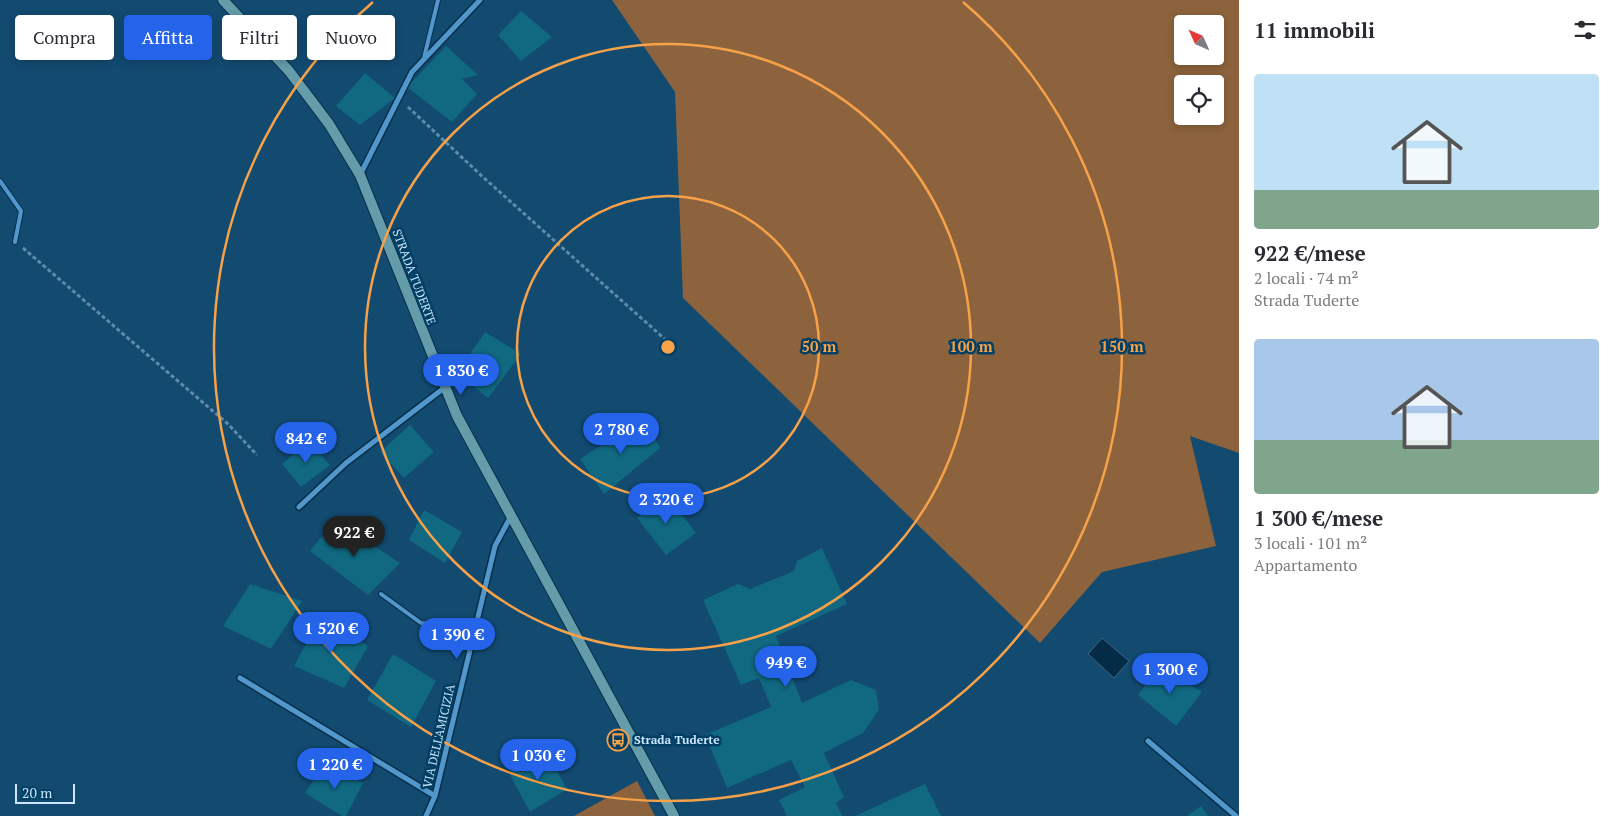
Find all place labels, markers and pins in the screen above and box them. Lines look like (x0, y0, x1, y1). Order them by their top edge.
centre of rings (659, 338, 677, 356)
pin: 1 830 € (415, 354, 507, 396)
pin: 2 780 € (575, 412, 667, 455)
pin: 842 € (271, 422, 341, 464)
pin: 2 320 € (620, 482, 712, 525)
pin: 922 € (319, 516, 389, 558)
pin: 1 520 € (285, 612, 377, 654)
pin: 1 390 € (411, 618, 503, 660)
pin: 949 € (751, 646, 821, 688)
pin: 1 300 € (1124, 652, 1216, 695)
bus stop icon: Strada Tuderte (606, 728, 630, 752)
place label: Strada Tuderte (634, 732, 720, 747)
pin: 1 030 € (492, 738, 584, 781)
pin: 1 220 € (289, 748, 381, 790)

